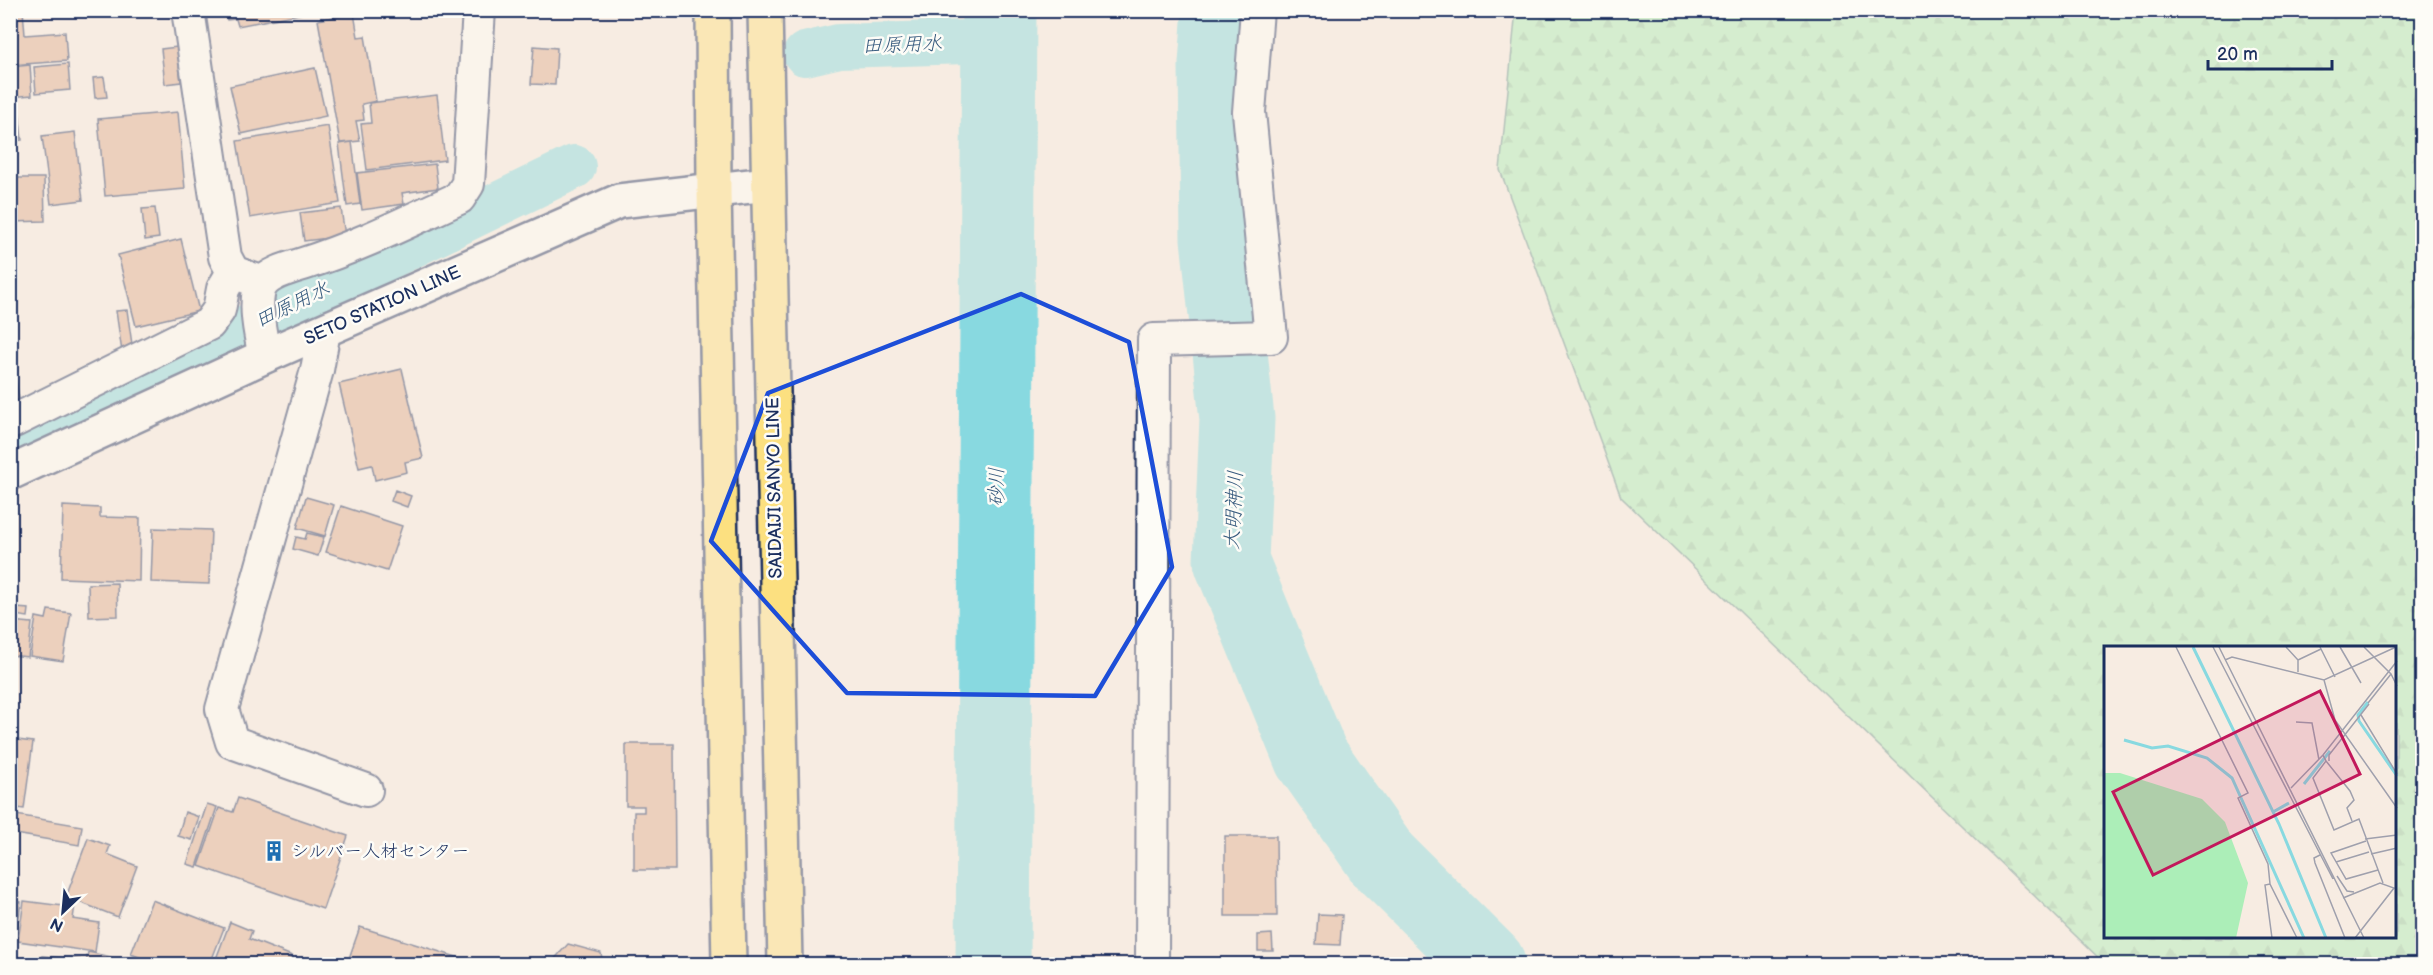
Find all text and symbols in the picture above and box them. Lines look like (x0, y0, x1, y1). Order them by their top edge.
water label: 田原用水 (862, 32, 942, 58)
scale bar (2208, 33, 2332, 71)
text: 20 m (2217, 44, 2258, 65)
street label: SETO STATION LINE (301, 261, 464, 349)
water label: 田原用水 (251, 277, 334, 333)
street label: SAIDAIJI SANYO LINE (762, 397, 787, 579)
water label: 砂川 (985, 467, 1009, 507)
water label: 大明神川 (1220, 469, 1248, 551)
inset map (2104, 646, 2397, 939)
building icon: シルバー人材センター (262, 839, 286, 863)
place label: シルバー人材センター (291, 841, 469, 862)
north arrow (33, 882, 93, 942)
text: N (48, 913, 67, 935)

